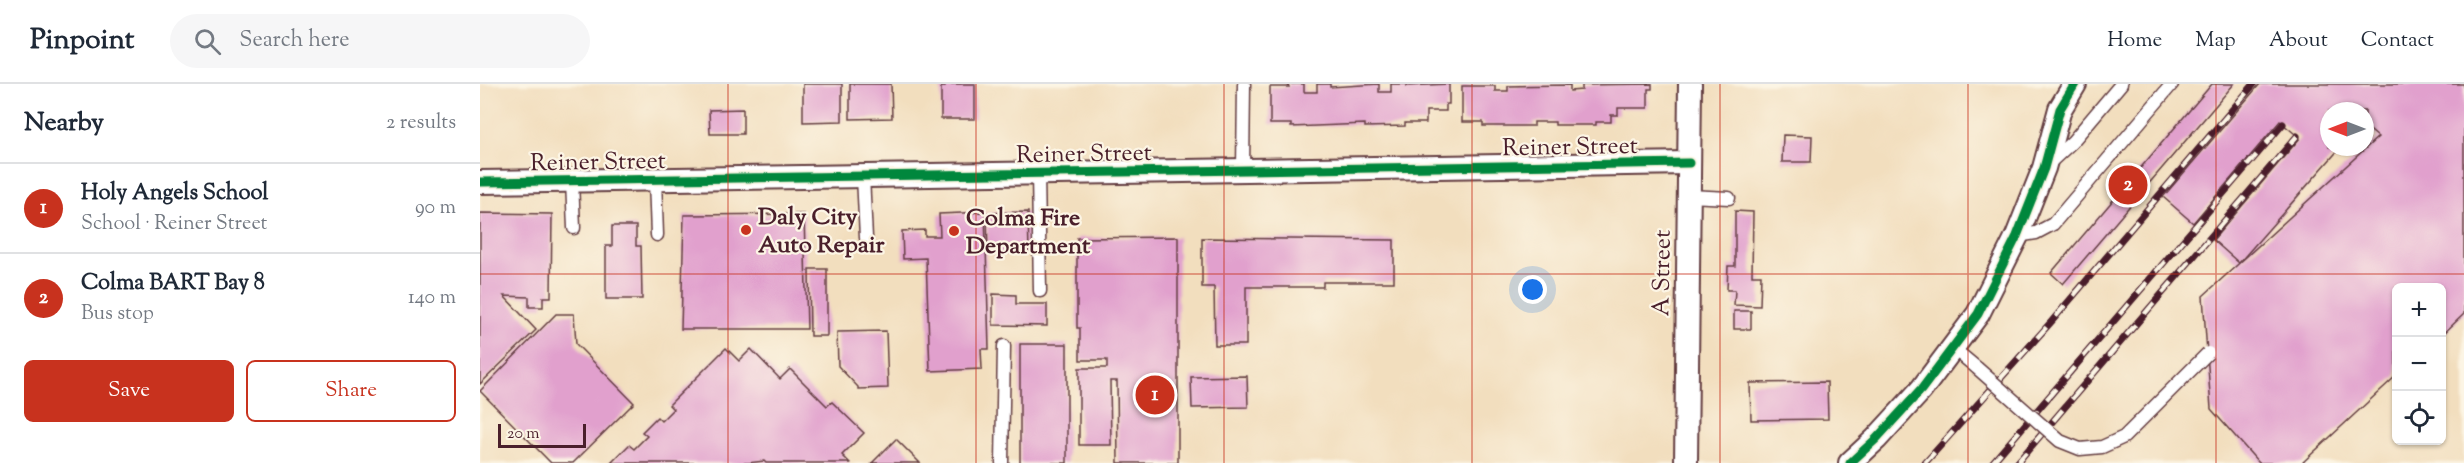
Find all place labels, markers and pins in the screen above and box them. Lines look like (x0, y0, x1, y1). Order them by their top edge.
pin: 2 (2108, 162, 2148, 208)
place label: Daly City Auto Repair (758, 201, 886, 263)
place label: Colma Fire Department (966, 202, 1091, 264)
marker: Daly City Auto Repair (739, 223, 753, 237)
marker: Colma Fire Department (947, 224, 961, 238)
pin: 1 (1136, 372, 1174, 418)

